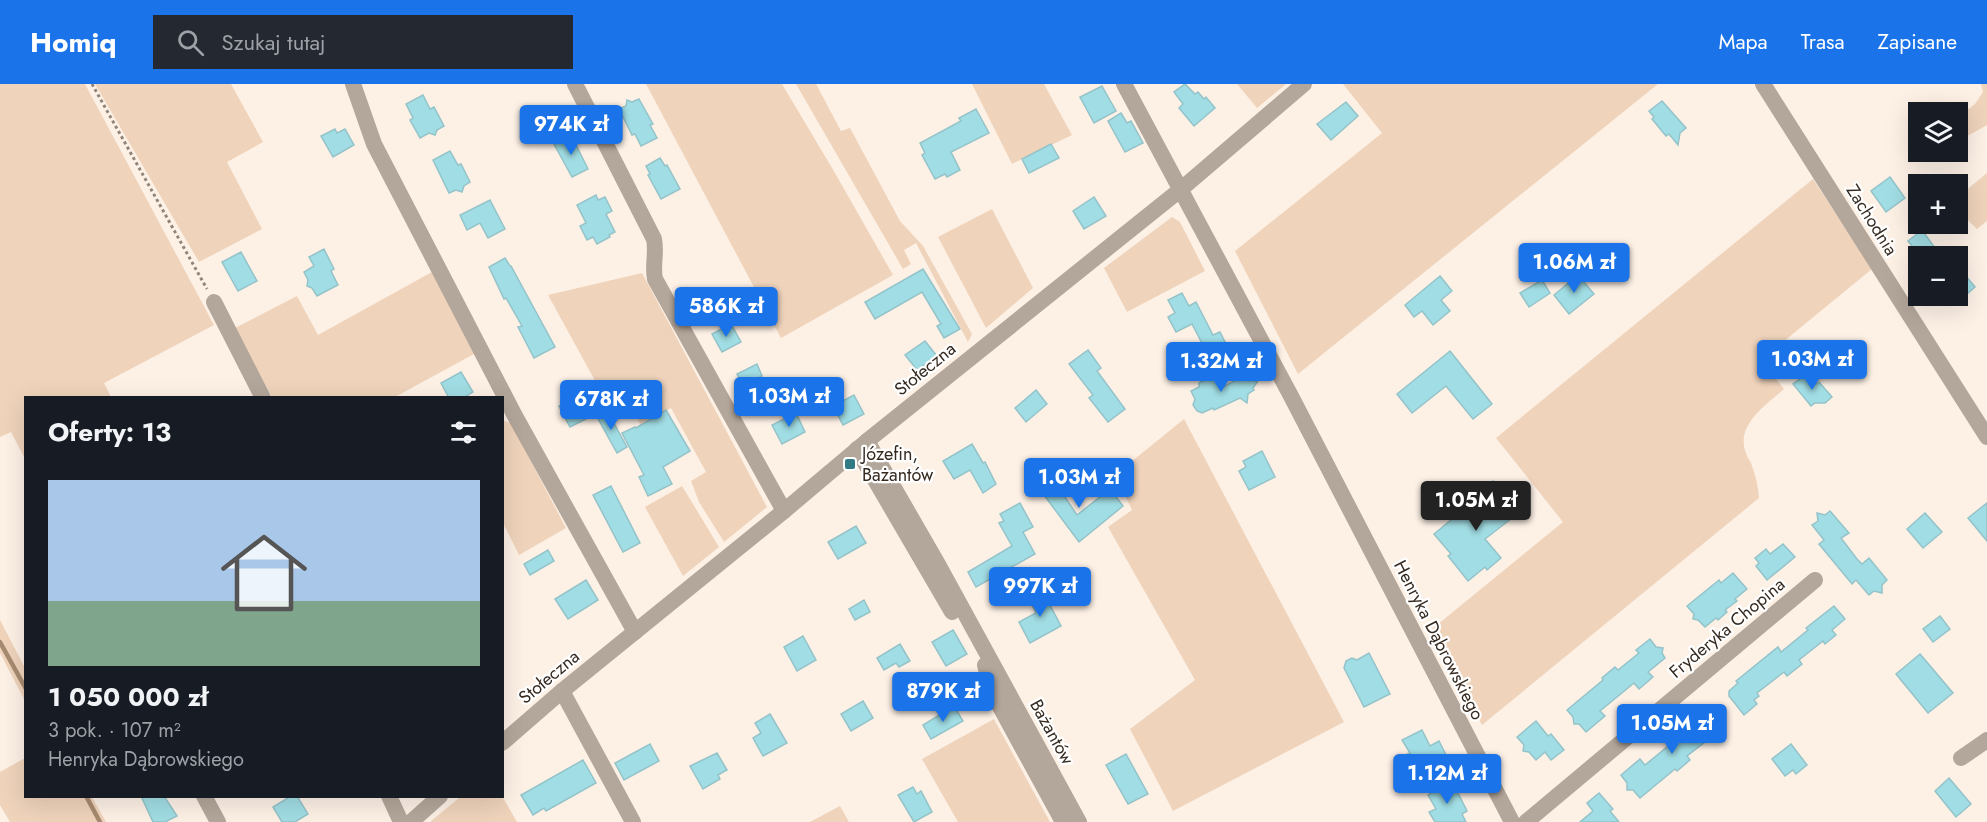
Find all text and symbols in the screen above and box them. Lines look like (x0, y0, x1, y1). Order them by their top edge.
search box (153, 15, 573, 69)
text: Homiq (30, 22, 117, 63)
icon: search (174, 26, 207, 59)
text: Szukaj tutaj (222, 26, 326, 58)
text: Mapa (1718, 27, 1768, 57)
text: Trasa (1801, 27, 1845, 57)
text: Zapisane (1878, 27, 1957, 57)
map controls (1908, 102, 1968, 306)
button: layers (1908, 102, 1968, 162)
pin: 974K zł (516, 105, 626, 156)
text: 974K zł (534, 110, 608, 139)
button: + (1908, 174, 1968, 234)
street label: Zachodnia (1840, 179, 1904, 261)
pin: 1.06M zł (1512, 243, 1636, 294)
button: − (1908, 246, 1968, 306)
text: 1.06M zł (1533, 248, 1615, 277)
pin: 586K zł (671, 287, 781, 338)
text: 586K zł (689, 292, 763, 321)
street label: Stołeczna (889, 336, 961, 402)
pin: 1.03M zł (1750, 340, 1874, 391)
pin: 1.32M zł (1159, 342, 1283, 393)
text: 1.03M zł (1771, 345, 1853, 374)
text: 1.32M zł (1180, 347, 1262, 376)
pin: 1.03M zł (727, 377, 851, 428)
pin: 678K zł (556, 380, 666, 431)
text: 1.03M zł (748, 382, 830, 411)
text: 678K zł (574, 385, 648, 414)
text: Oferty: 13 (48, 413, 171, 451)
icon: filters (447, 416, 480, 449)
place label: Józefin, Bażantów (860, 441, 934, 488)
marker: Józefin, Bażantów (843, 457, 857, 471)
pin: 1.03M zł (1017, 458, 1141, 509)
text: 1.03M zł (1038, 463, 1120, 492)
pin: 1.05M zł (1414, 481, 1538, 532)
text: 1.05M zł (1435, 486, 1517, 515)
icon: home (210, 519, 318, 627)
street label: Henryka Dąbrowskiego (1387, 556, 1491, 725)
pin: 997K zł (985, 567, 1095, 618)
text: 997K zł (1003, 572, 1077, 601)
street label: Fryderyka Chopina (1663, 572, 1791, 684)
street label: Stołeczna (513, 644, 585, 710)
pin: 879K zł (888, 672, 998, 723)
text: 879K zł (906, 677, 980, 706)
text: 1 050 000 zł (48, 678, 208, 716)
street label: Bażantów (1023, 695, 1081, 770)
pin: 1.05M zł (1610, 704, 1734, 755)
text: 1.05M zł (1631, 709, 1713, 738)
text: 3 pok. · 107 m² (48, 716, 181, 745)
text: Henryka Dąbrowskiego (48, 745, 244, 774)
pin: 1.12M zł (1385, 754, 1509, 805)
text: 1.12M zł (1407, 759, 1487, 788)

